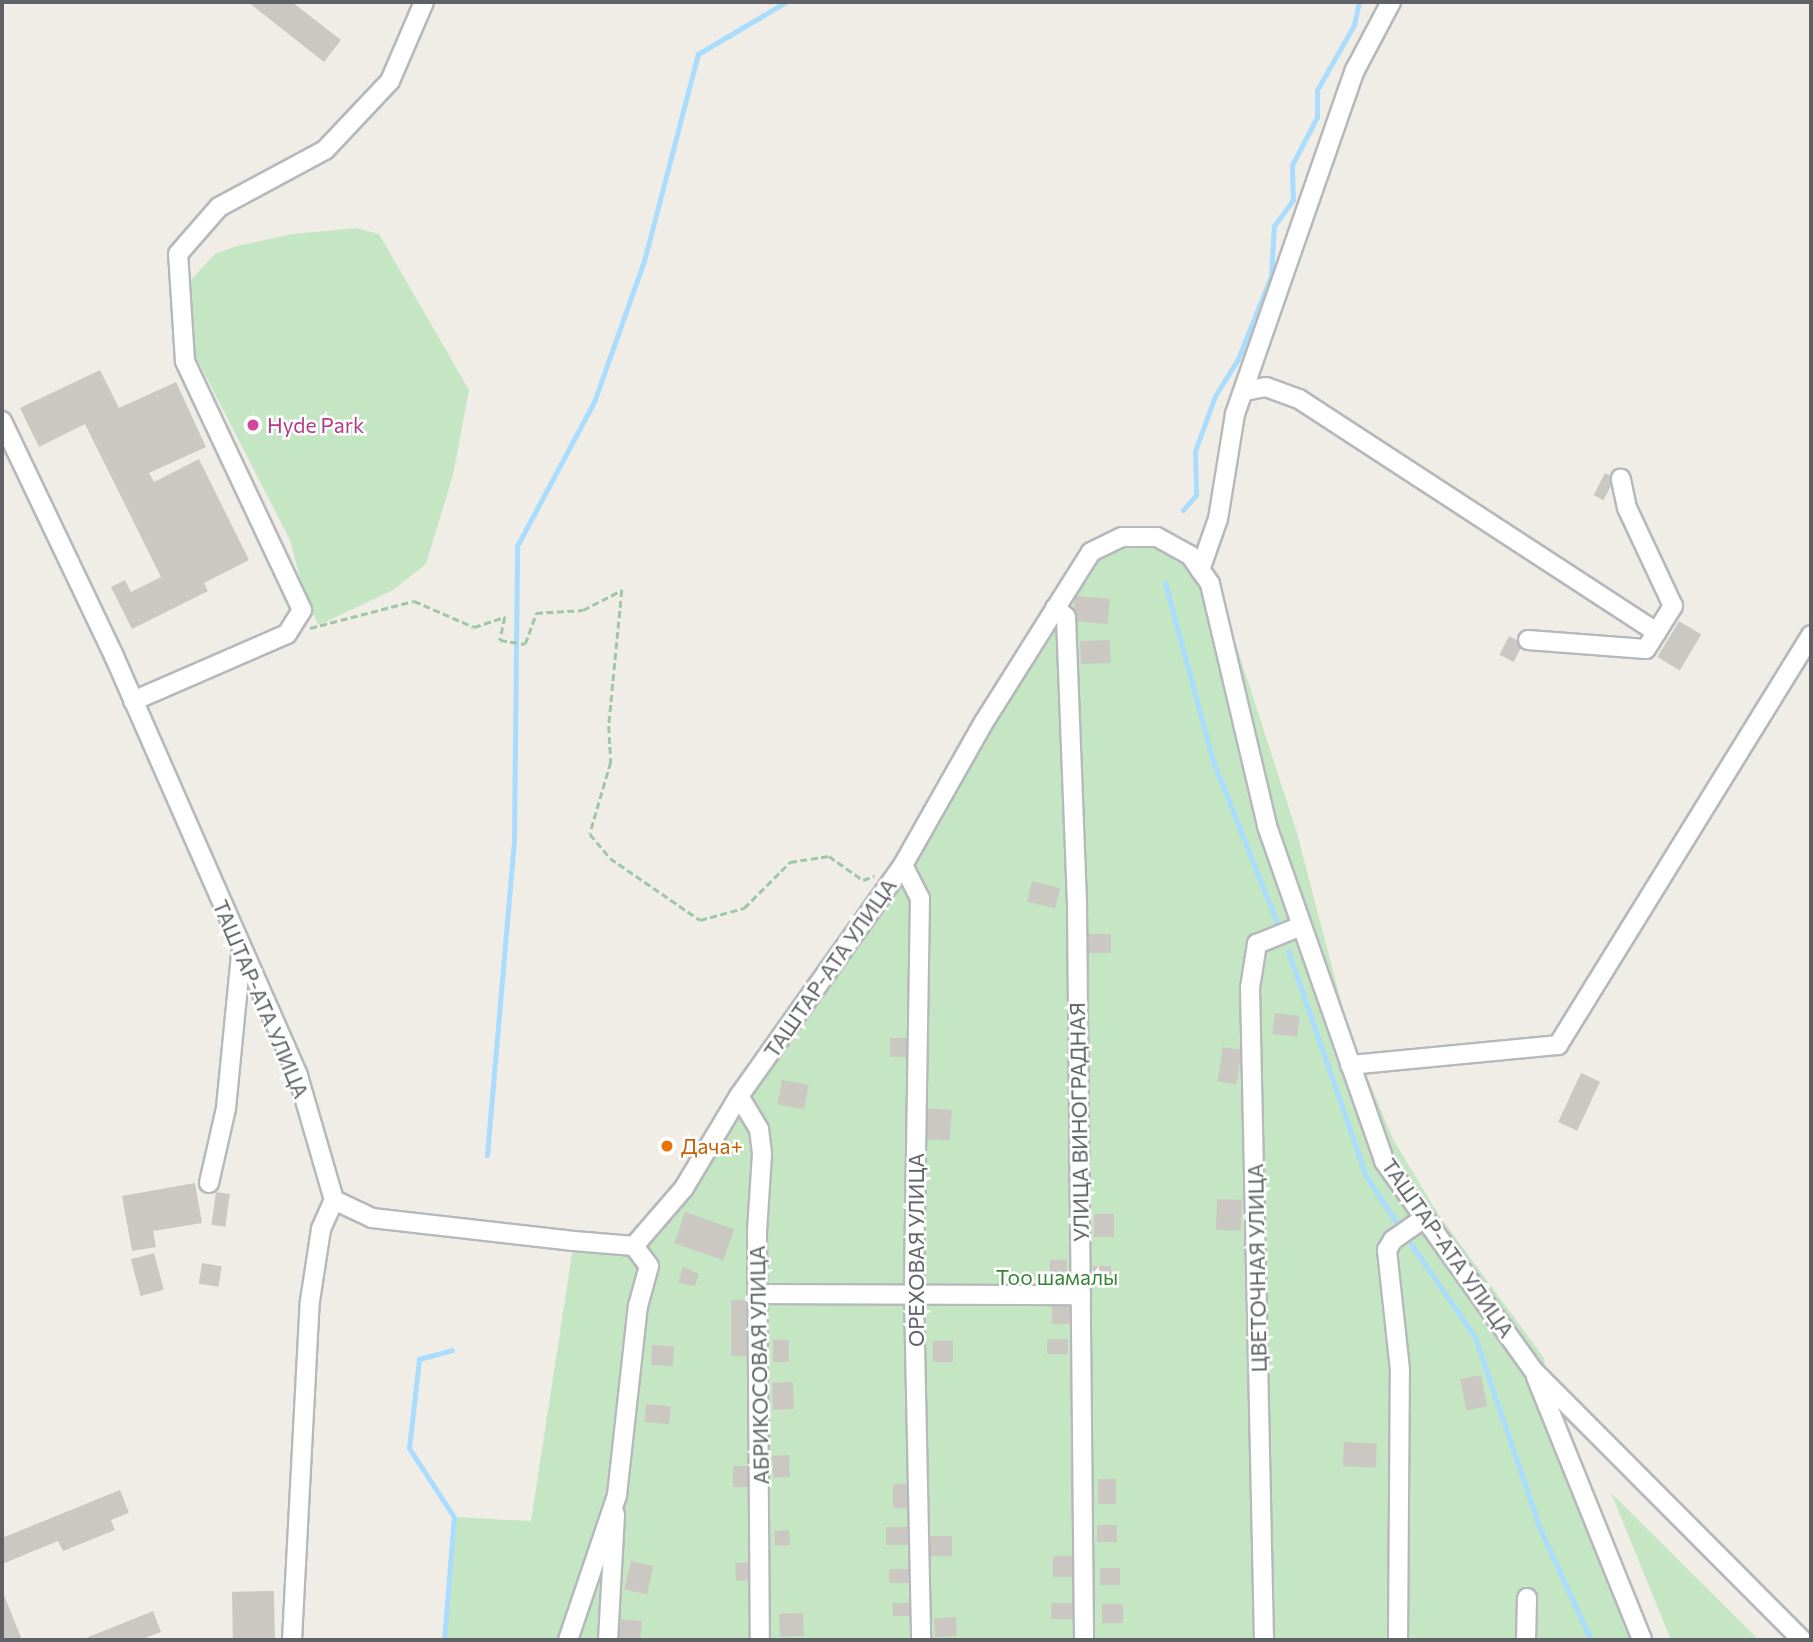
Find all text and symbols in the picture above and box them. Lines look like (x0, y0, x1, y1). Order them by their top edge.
place label: Hyde Park (267, 412, 364, 438)
marker: Hyde Park (245, 417, 261, 433)
street label: ТАШТАР-АТА УЛИЦА (759, 874, 901, 1062)
street label: ТАШТАР-АТА УЛИЦА (208, 896, 314, 1102)
street label: УЛИЦА ВИНОГРАДНАЯ (1064, 1002, 1094, 1242)
place label: Дача+ (681, 1133, 743, 1159)
marker: Дача+ (659, 1138, 675, 1154)
street label: ОРЕХОВАЯ УЛИЦА (903, 1153, 929, 1347)
street label: ТАШТАР-АТА УЛИЦА (1377, 1154, 1519, 1342)
street label: ЦВЕТОЧНАЯ УЛИЦА (1243, 1163, 1271, 1373)
street label: АБРИКОСОВАЯ УЛИЦА (744, 1245, 774, 1485)
park label: Тоо шамалы (996, 1264, 1118, 1290)

